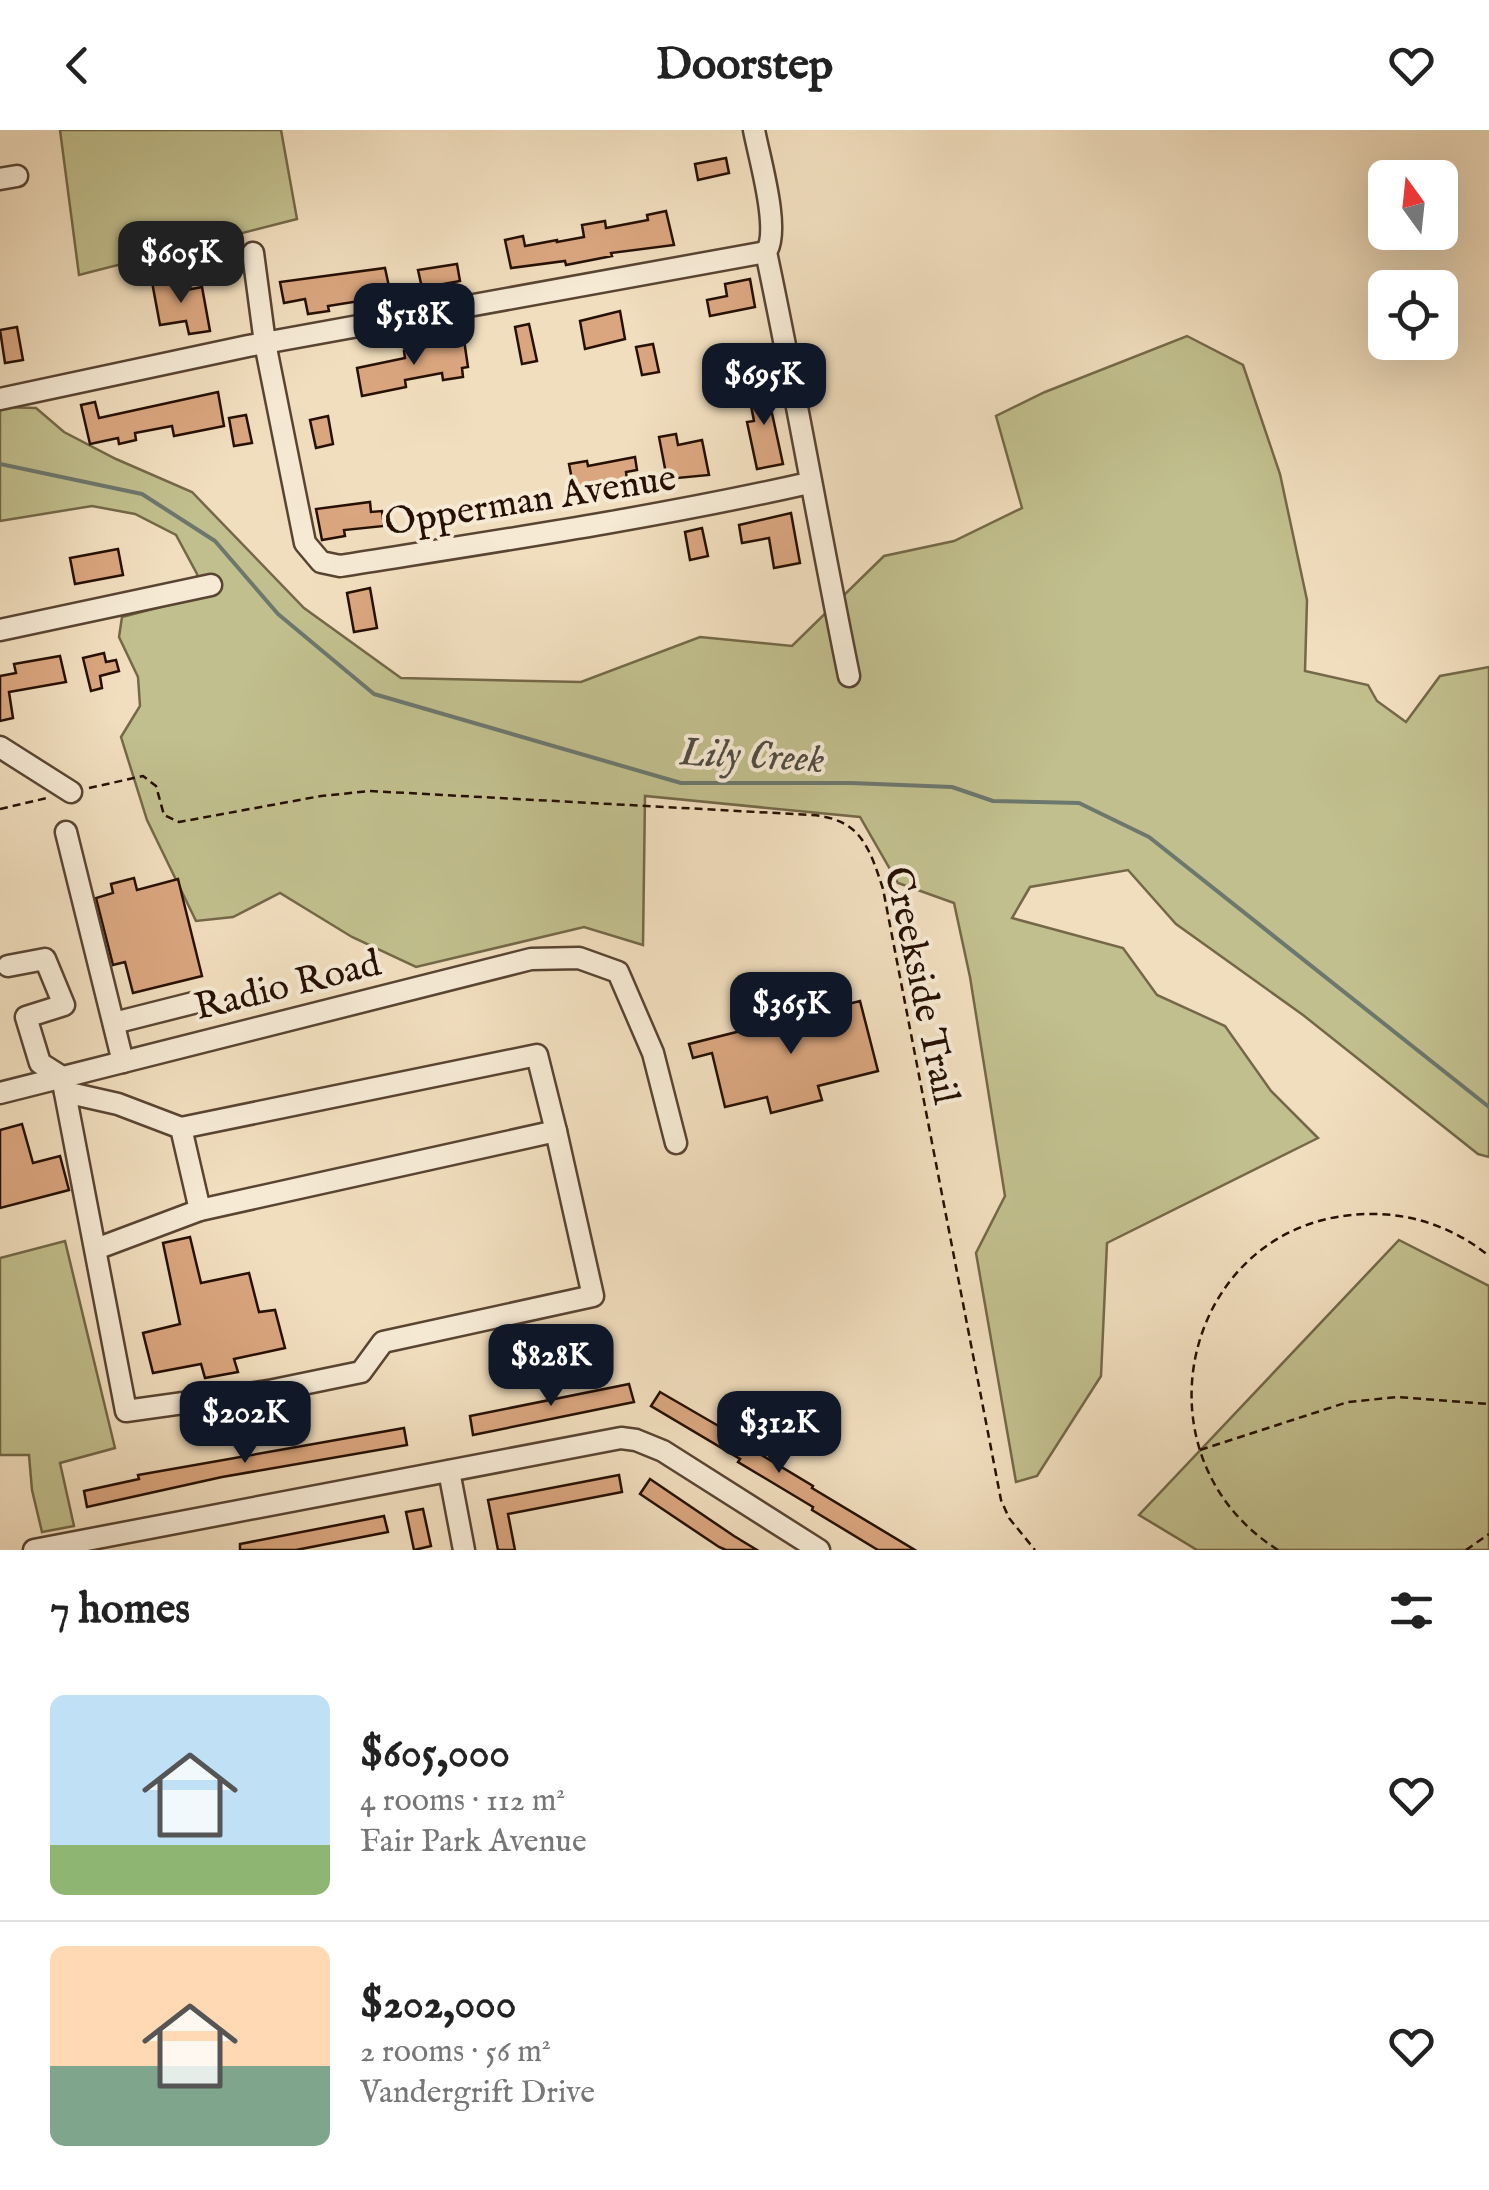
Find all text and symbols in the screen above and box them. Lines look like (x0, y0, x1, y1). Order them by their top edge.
text: Doorstep (656, 37, 833, 94)
icon: back (50, 38, 105, 93)
icon: heart (1384, 38, 1439, 93)
north arrow (1368, 160, 1458, 250)
map controls (1368, 160, 1458, 360)
pin: $605K (111, 221, 251, 306)
text: $605K (140, 233, 222, 274)
button: locate (1368, 270, 1458, 360)
pin: $518K (344, 283, 484, 368)
text: $518K (376, 295, 452, 336)
pin: $695K (694, 343, 834, 428)
text: $695K (724, 355, 804, 396)
street label: Opperman Avenue (381, 455, 680, 549)
water label: Lily Creek (677, 728, 826, 787)
street label: Creekside Trail (872, 863, 969, 1109)
street label: Radio Road (190, 940, 386, 1033)
pin: $365K (721, 972, 861, 1057)
text: $365K (752, 984, 830, 1025)
pin: $828K (481, 1324, 621, 1409)
text: $828K (511, 1336, 591, 1377)
pin: $202K (175, 1381, 315, 1466)
pin: $312K (709, 1391, 849, 1476)
text: $202K (202, 1393, 288, 1434)
text: $312K (739, 1403, 819, 1444)
icon: filters (1384, 1583, 1439, 1638)
text: 7 homes (50, 1584, 190, 1637)
text: $605,000 (360, 1728, 510, 1781)
icon: home (130, 1735, 250, 1855)
icon: heart (1384, 1768, 1439, 1823)
text: 4 rooms · 112 m² (360, 1781, 565, 1822)
text: Fair Park Avenue (360, 1822, 587, 1863)
text: $202,000 (360, 1979, 516, 2032)
icon: home (130, 1986, 250, 2106)
icon: heart (1384, 2019, 1439, 2074)
text: 2 rooms · 56 m² (360, 2032, 551, 2073)
text: Vandergrift Drive (360, 2073, 595, 2114)

